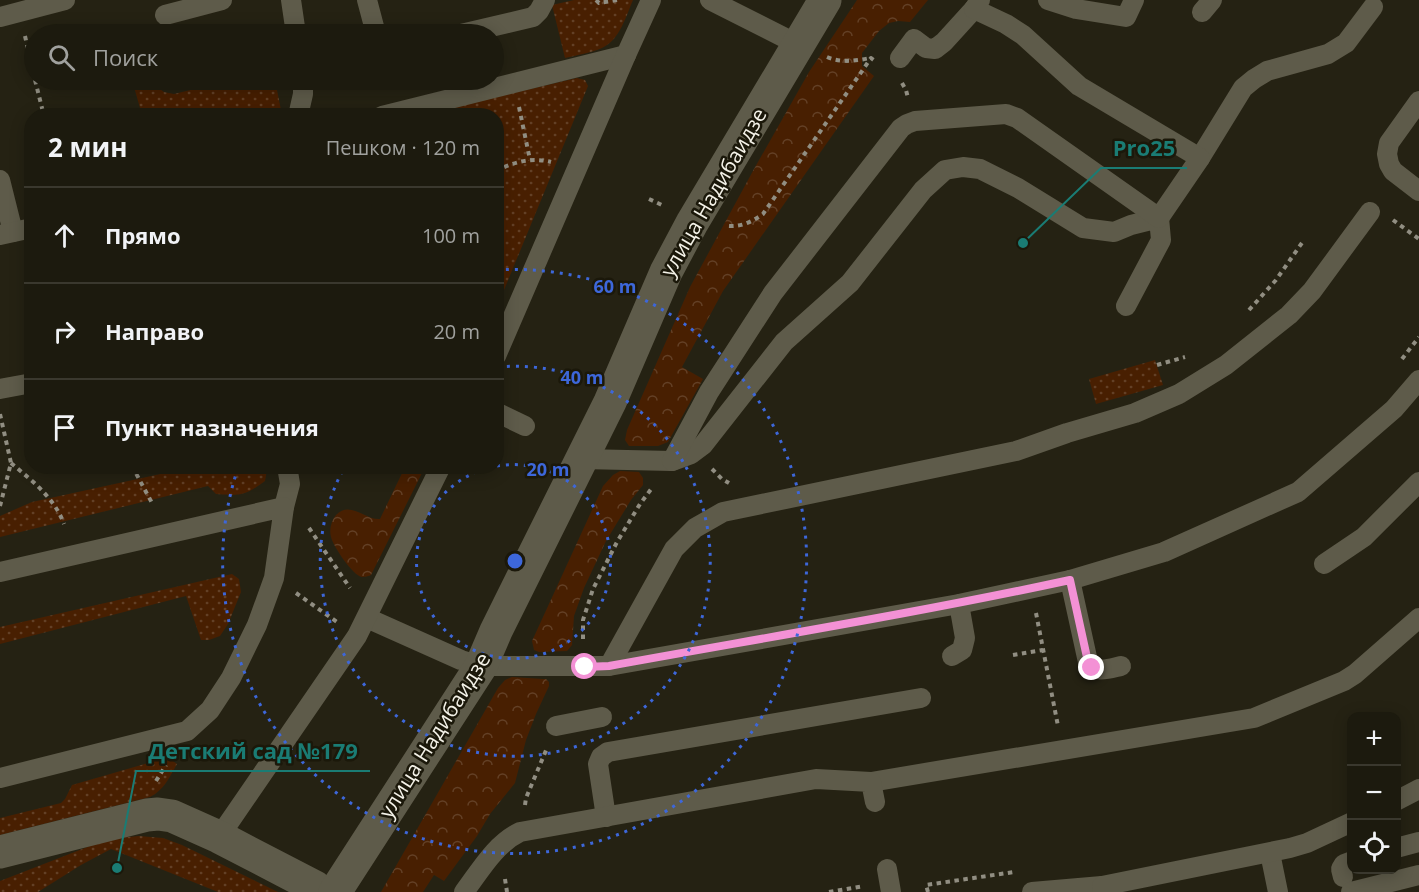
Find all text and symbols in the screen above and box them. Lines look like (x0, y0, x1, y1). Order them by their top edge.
search box (24, 24, 504, 90)
icon: search (45, 41, 78, 74)
text: Поиск (93, 42, 158, 72)
street label: улица Надибаидзе (653, 103, 773, 281)
callout: Pro25 (1101, 128, 1187, 168)
text: 2 мин (48, 129, 128, 165)
text: Pro25 (1113, 132, 1175, 162)
text: Пешком · 120 m (326, 134, 480, 161)
icon: ahead (48, 219, 81, 252)
text: Прямо (105, 220, 181, 250)
text: 100 m (422, 222, 480, 249)
text: 60 m (594, 274, 636, 298)
icon: right (48, 315, 81, 348)
text: Направо (105, 316, 204, 346)
text: 20 m (433, 318, 480, 345)
text: 40 m (561, 365, 603, 389)
icon: arrive (48, 411, 81, 444)
text: Пункт назначения (105, 412, 319, 442)
text: 20 m (527, 457, 569, 481)
centre of rings (505, 551, 525, 571)
street label: улица Надибаидзе (372, 647, 496, 823)
route start (571, 653, 597, 679)
route end (1078, 654, 1104, 680)
map controls (1347, 712, 1401, 874)
button: + (1347, 712, 1401, 766)
callout: Детский сад №179 (136, 731, 370, 771)
text: Детский сад №179 (148, 735, 358, 765)
button: − (1347, 766, 1401, 820)
button: locate (1347, 820, 1401, 874)

